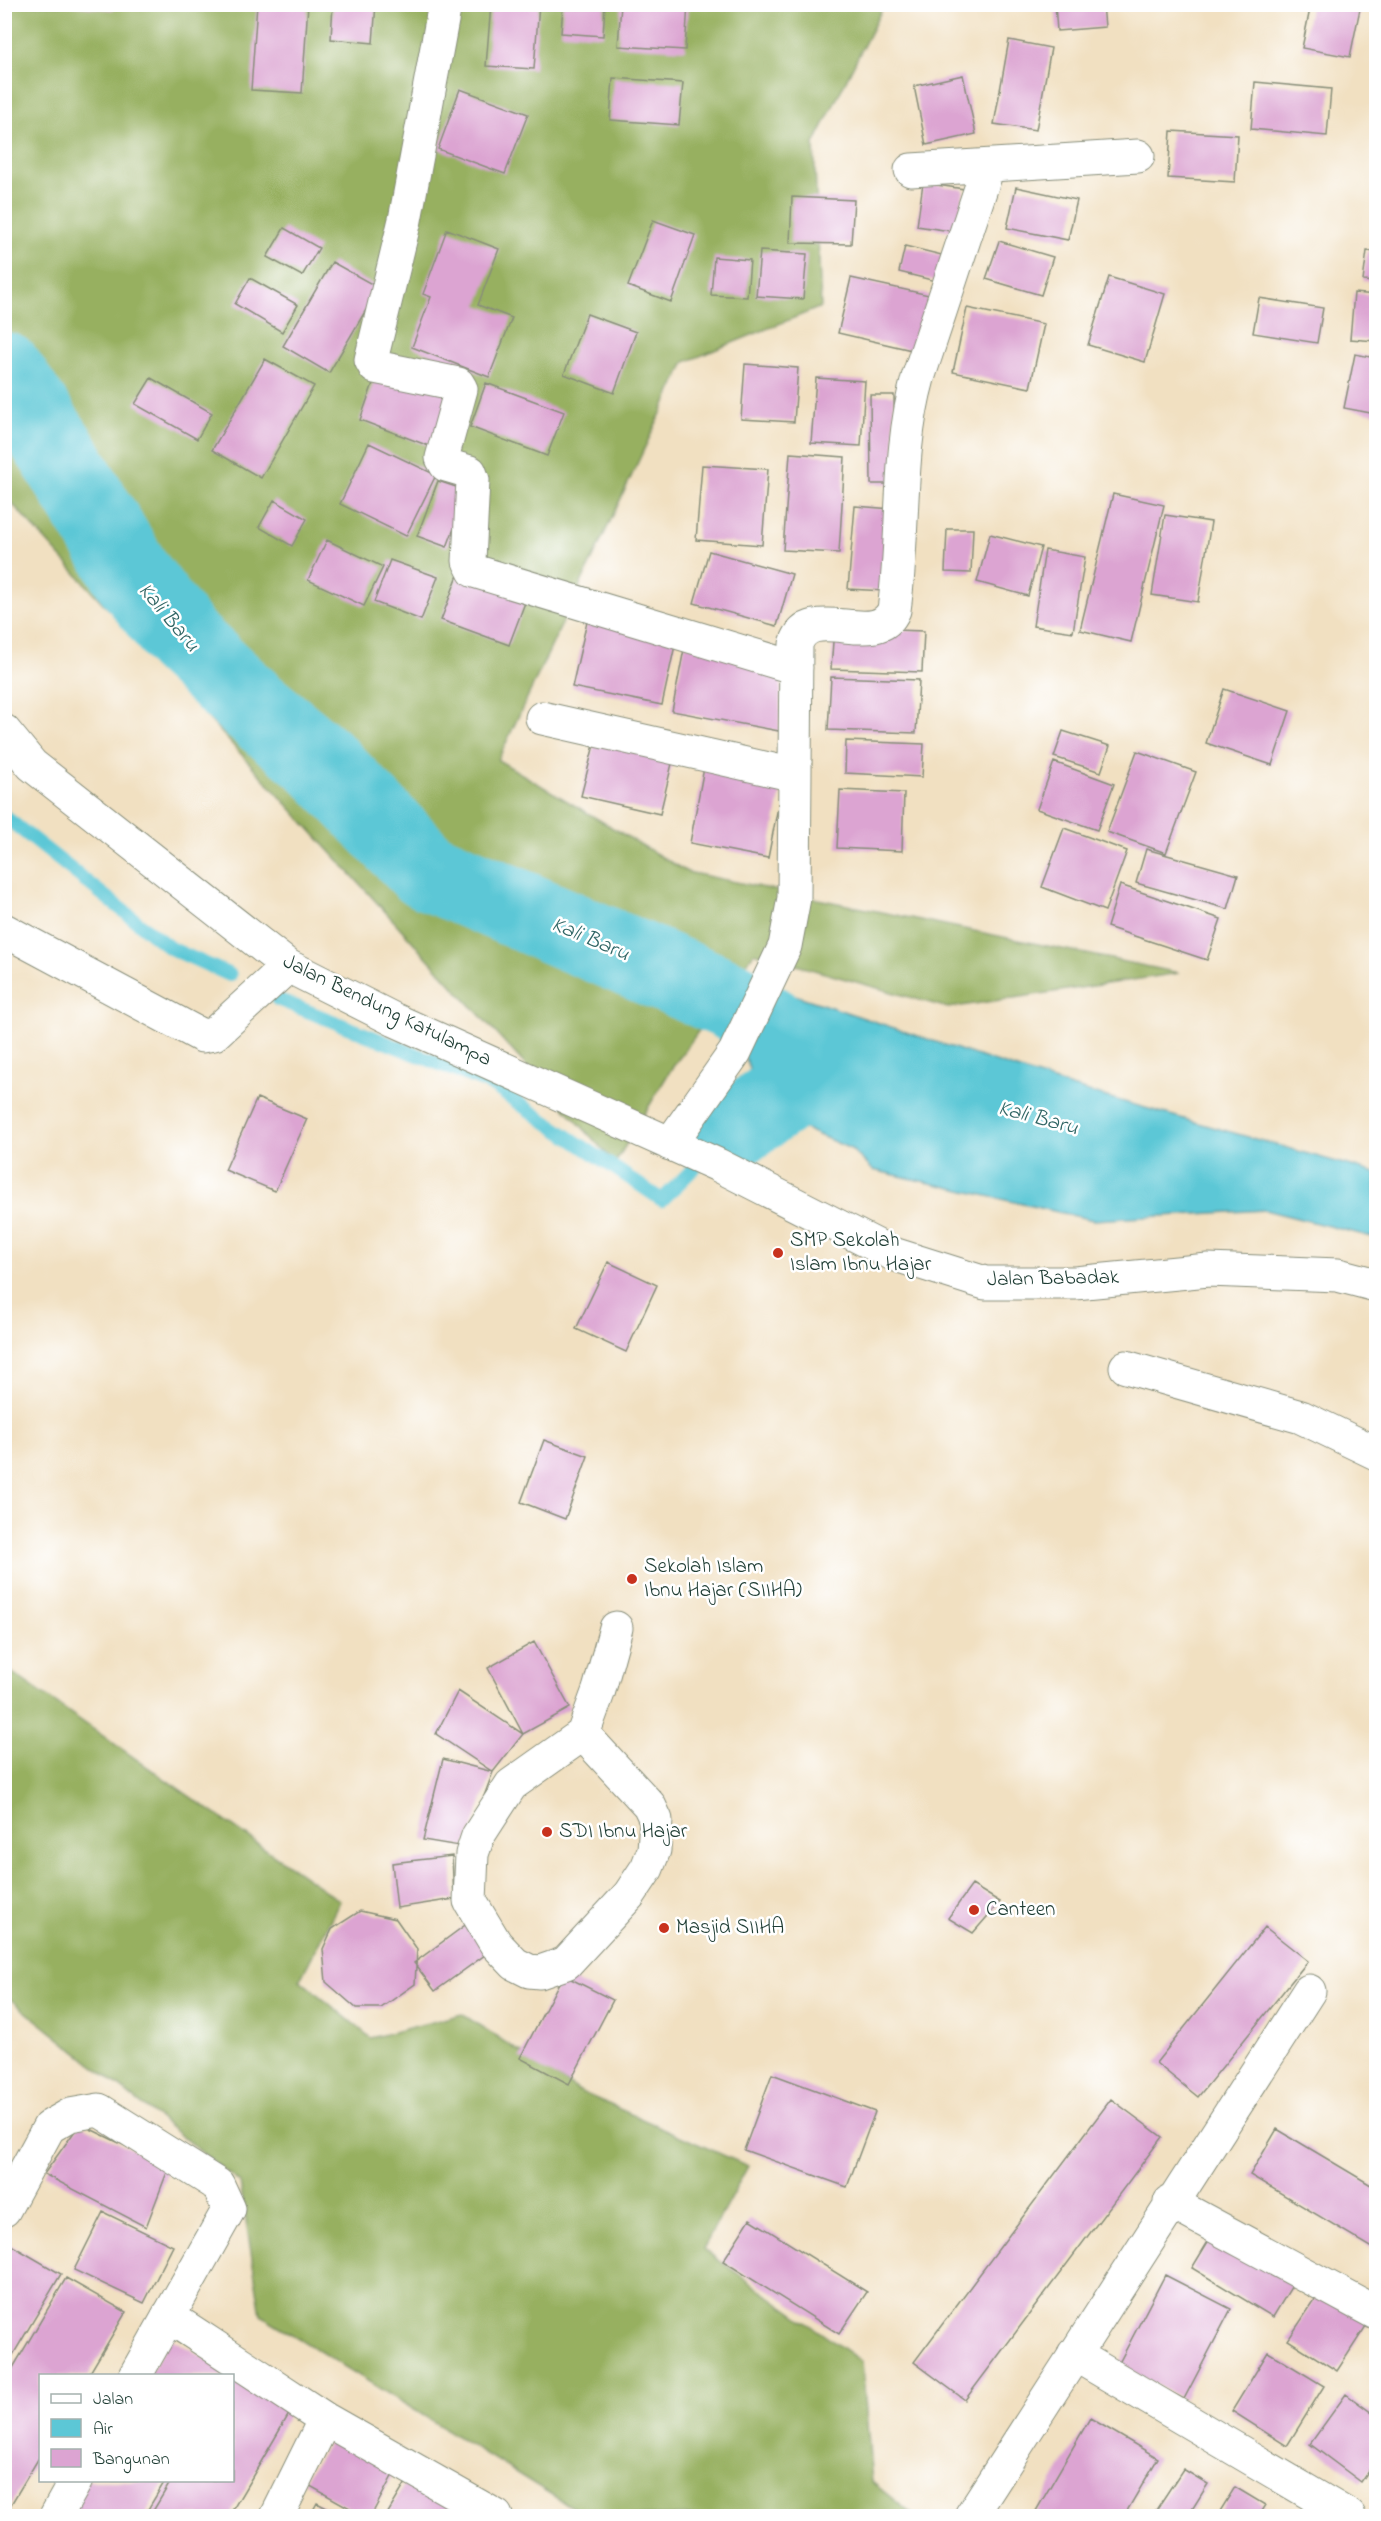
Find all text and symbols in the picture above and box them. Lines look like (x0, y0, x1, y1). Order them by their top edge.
water label: Kali Baru (129, 576, 207, 660)
water label: Kali Baru (546, 909, 634, 971)
street label: Jalan Bendung Katulampa (277, 947, 497, 1077)
water label: Kali Baru (994, 1093, 1082, 1145)
place label: SMP Sekolah Islam Ibnu Hajar (790, 1226, 932, 1280)
marker: SMP Sekolah Islam Ibnu Hajar (771, 1246, 785, 1260)
street label: Jalan Babadak (987, 1263, 1120, 1295)
place label: Sekolah Islam Ibnu Hajar (SIIHA) (644, 1552, 802, 1606)
marker: Sekolah Islam Ibnu Hajar (SIIHA) (625, 1572, 639, 1586)
place label: SDI Ibnu Hajar (559, 1817, 688, 1847)
marker: SDI Ibnu Hajar (540, 1825, 554, 1839)
place label: Canteen (986, 1895, 1055, 1925)
marker: Canteen (967, 1903, 981, 1917)
place label: Masjid SIIHA (676, 1913, 784, 1943)
marker: Masjid SIIHA (657, 1921, 671, 1935)
legend (39, 2374, 234, 2482)
text: Jalan (93, 2387, 133, 2413)
text: Air (93, 2417, 113, 2443)
text: Bangunan (92, 2447, 170, 2474)

